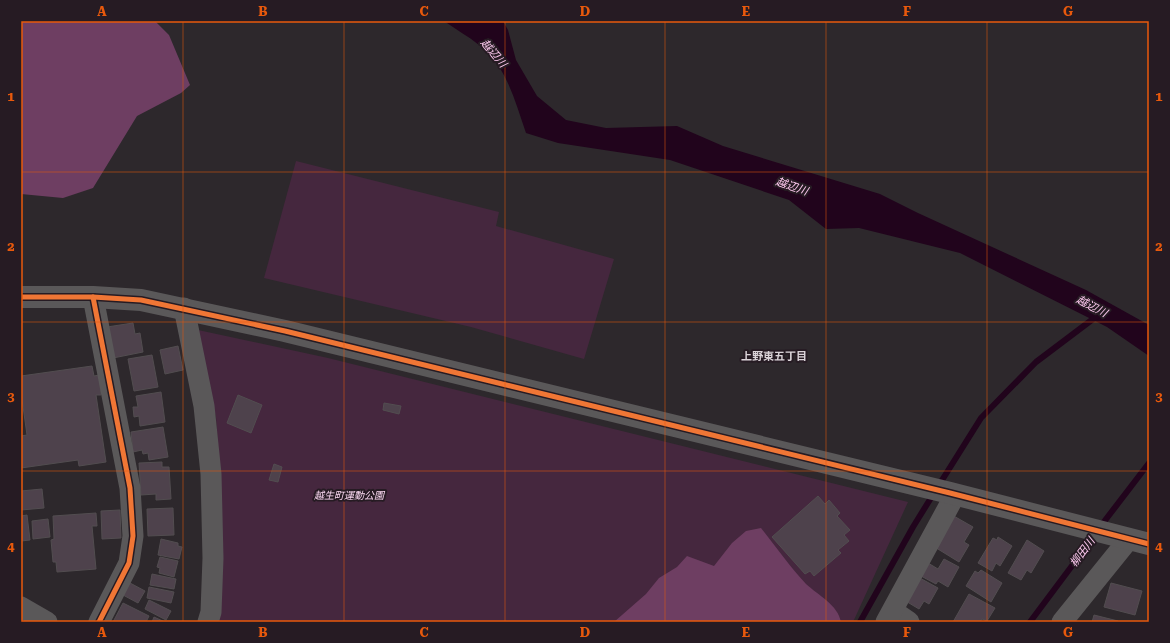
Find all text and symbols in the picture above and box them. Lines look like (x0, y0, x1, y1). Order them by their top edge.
text: A (97, 4, 107, 19)
text: B (258, 4, 268, 19)
text: C (419, 4, 429, 19)
text: D (580, 4, 590, 19)
text: E (742, 4, 750, 19)
text: F (903, 4, 911, 19)
text: G (1063, 4, 1073, 19)
water label: 越辺川 (478, 37, 510, 71)
text: 1 (7, 89, 15, 104)
text: 1 (1155, 89, 1163, 104)
water label: 越辺川 (774, 175, 810, 198)
text: 2 (7, 239, 15, 254)
text: 2 (1155, 239, 1163, 254)
water label: 越辺川 (1074, 293, 1110, 320)
district label: 上野東五丁目 (741, 350, 807, 363)
text: 3 (7, 389, 15, 404)
text: 3 (1155, 389, 1163, 404)
park label: 越生町運動公園 (314, 490, 386, 501)
water label: 柳田川 (1067, 534, 1098, 569)
text: 4 (7, 539, 15, 554)
text: 4 (1155, 539, 1163, 554)
text: A (97, 625, 107, 640)
text: B (258, 625, 268, 640)
text: C (419, 625, 429, 640)
text: D (580, 625, 590, 640)
text: E (742, 625, 750, 640)
text: F (903, 625, 911, 640)
text: G (1063, 625, 1073, 640)

